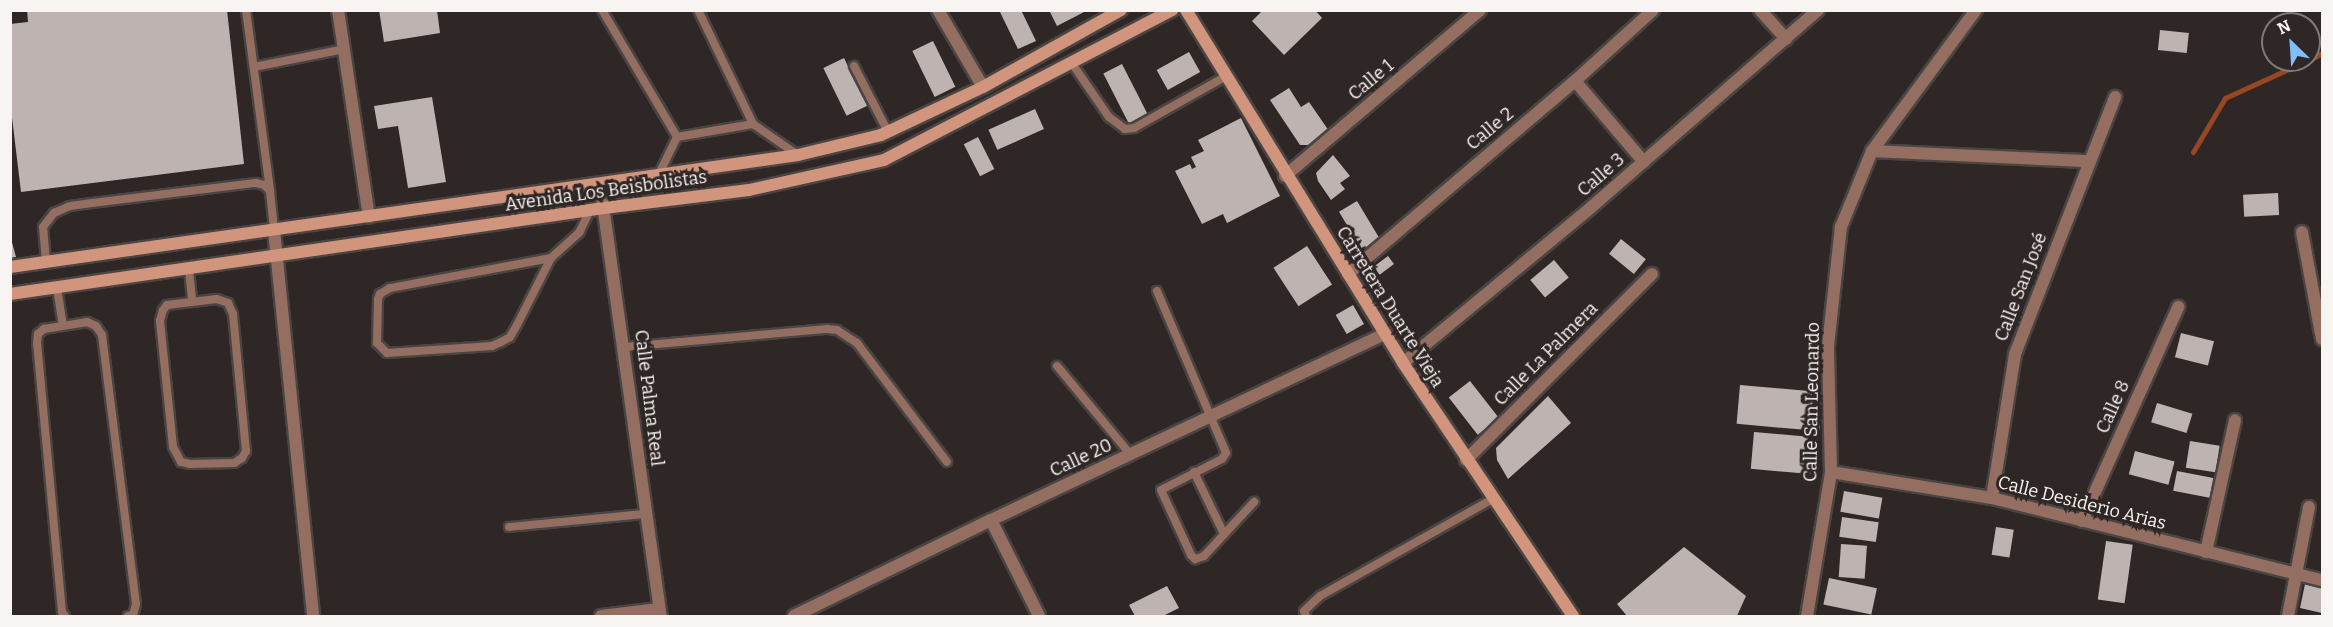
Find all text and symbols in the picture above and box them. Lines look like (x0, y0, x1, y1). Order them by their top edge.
north arrow (2261, 12, 2321, 72)
text: N (2274, 16, 2294, 38)
street label: Calle 1 (1344, 55, 1398, 105)
street label: Calle 2 (1462, 103, 1518, 155)
street label: Calle 3 (1573, 149, 1629, 201)
street label: Avenida Los Beisbolistas (504, 166, 708, 216)
street label: Carretera Duarte Vieja (1332, 222, 1448, 392)
street label: Calle San José (1990, 230, 2052, 344)
street label: Calle La Palmera (1490, 298, 1602, 410)
street label: Calle San Leonardo (1800, 322, 1824, 482)
street label: Calle Palma Real (630, 329, 668, 467)
street label: Calle 8 (2092, 377, 2134, 437)
street label: Calle 20 (1046, 434, 1116, 482)
street label: Calle Desiderio Arias (1996, 472, 2168, 534)

